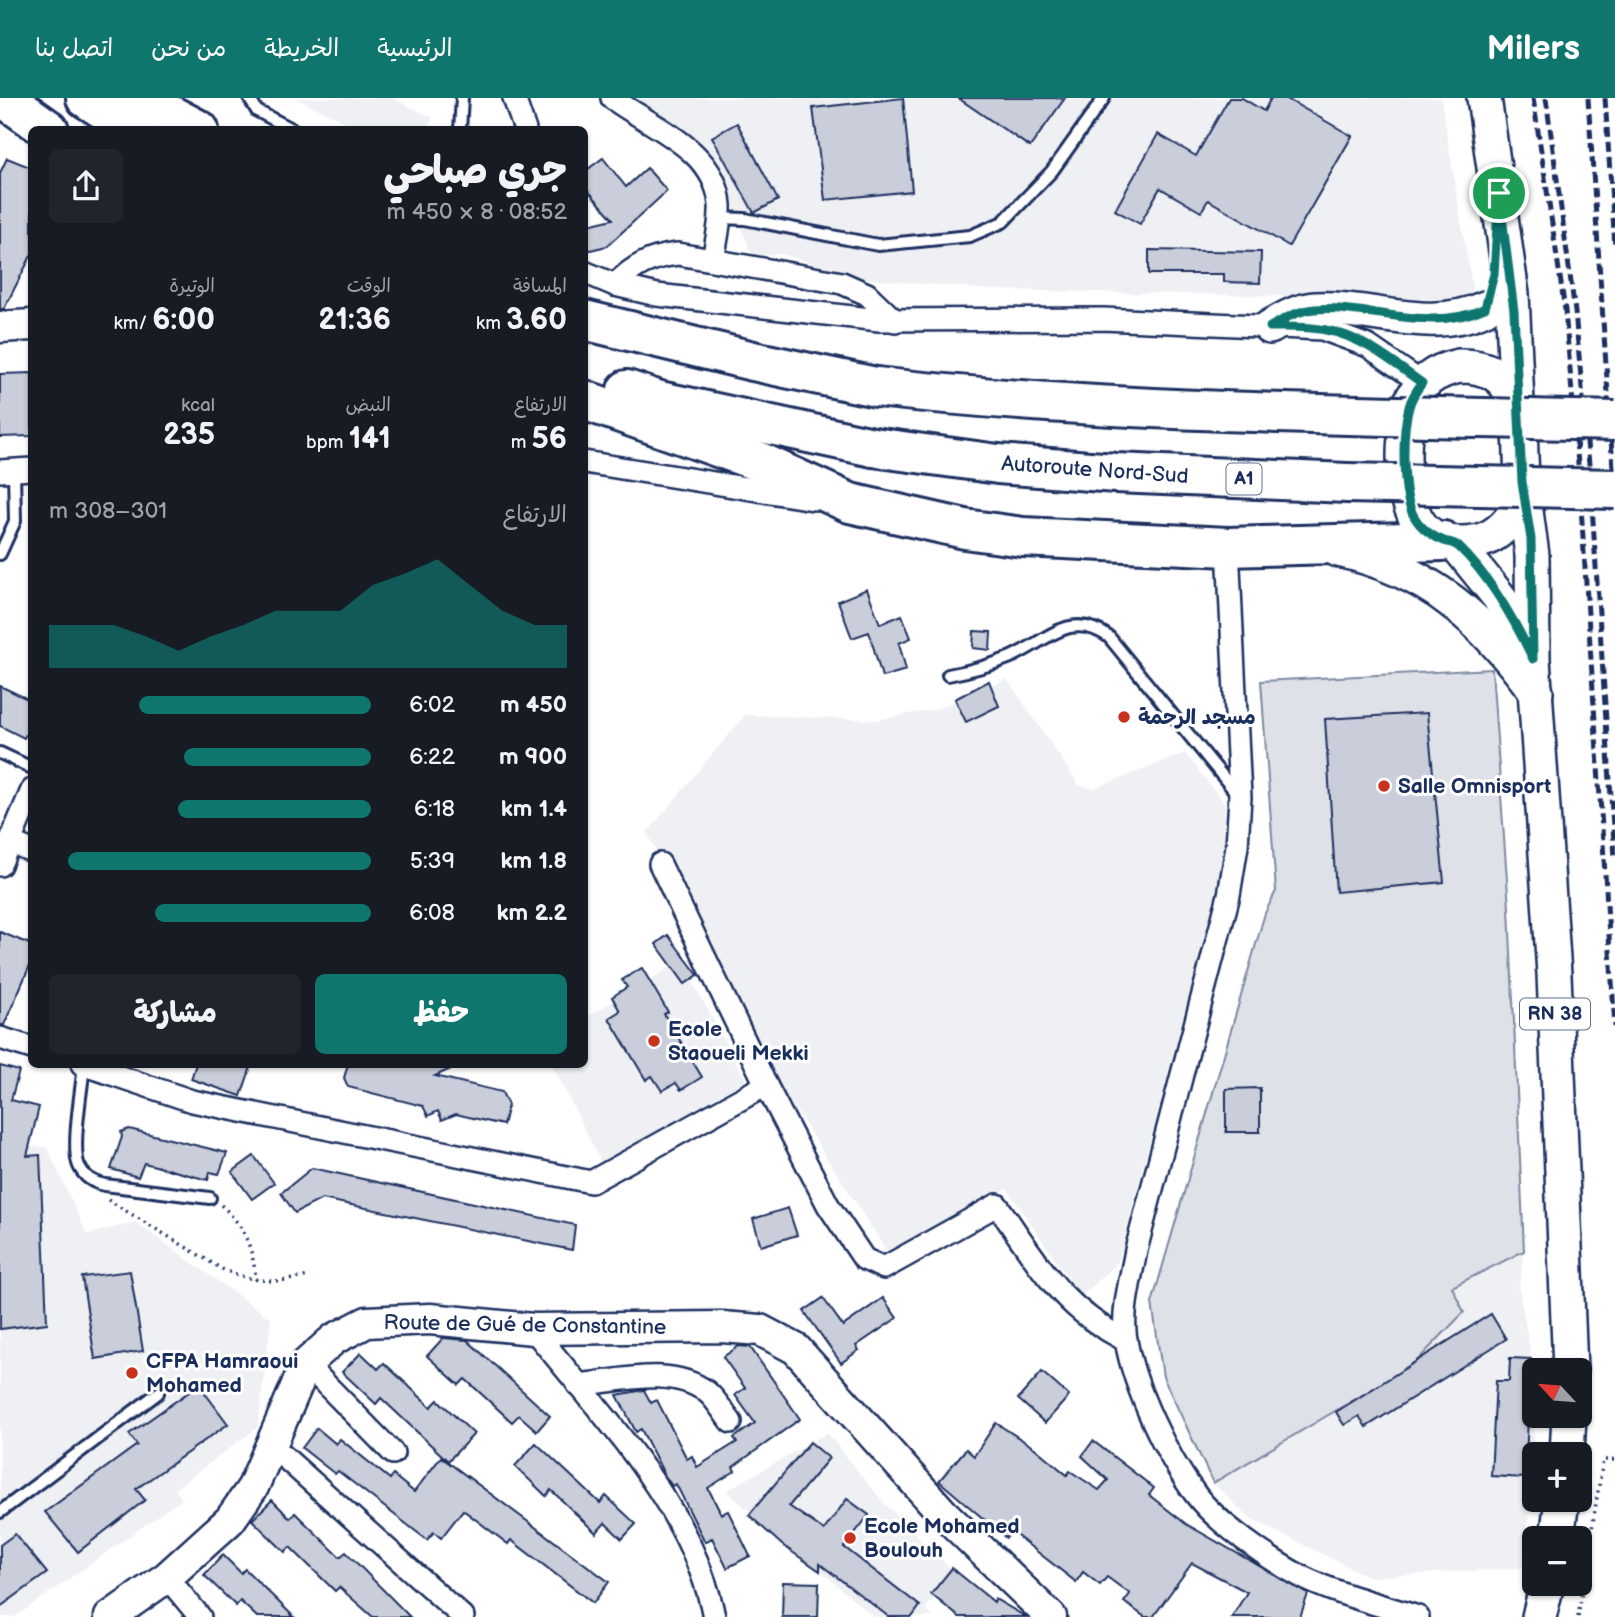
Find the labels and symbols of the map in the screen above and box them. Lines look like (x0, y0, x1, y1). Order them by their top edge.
pin (1469, 163, 1529, 223)
street label: Autoroute Nord-Sud (1001, 451, 1189, 489)
road number: A1 (1226, 464, 1262, 494)
place label: مسجد الرحمة (1138, 705, 1256, 730)
marker: مسجد الرحمة (1116, 709, 1132, 725)
place label: Salle Omnisport (1398, 774, 1551, 799)
marker: Salle Omnisport (1376, 778, 1392, 794)
road number: RN 38 (1520, 998, 1590, 1030)
place label: Ecole Staoueli Mekki (668, 1017, 809, 1066)
marker: Ecole Staoueli Mekki (646, 1033, 662, 1049)
street label: Route de Gué de Constantine (383, 1310, 667, 1340)
place label: CFPA Hamraoui Mohamed (146, 1349, 298, 1398)
north arrow (1522, 1358, 1592, 1428)
marker: CFPA Hamraoui Mohamed (124, 1365, 140, 1381)
place label: Ecole Mohamed Boulouh (864, 1514, 1020, 1563)
marker: Ecole Mohamed Boulouh (842, 1530, 858, 1546)

